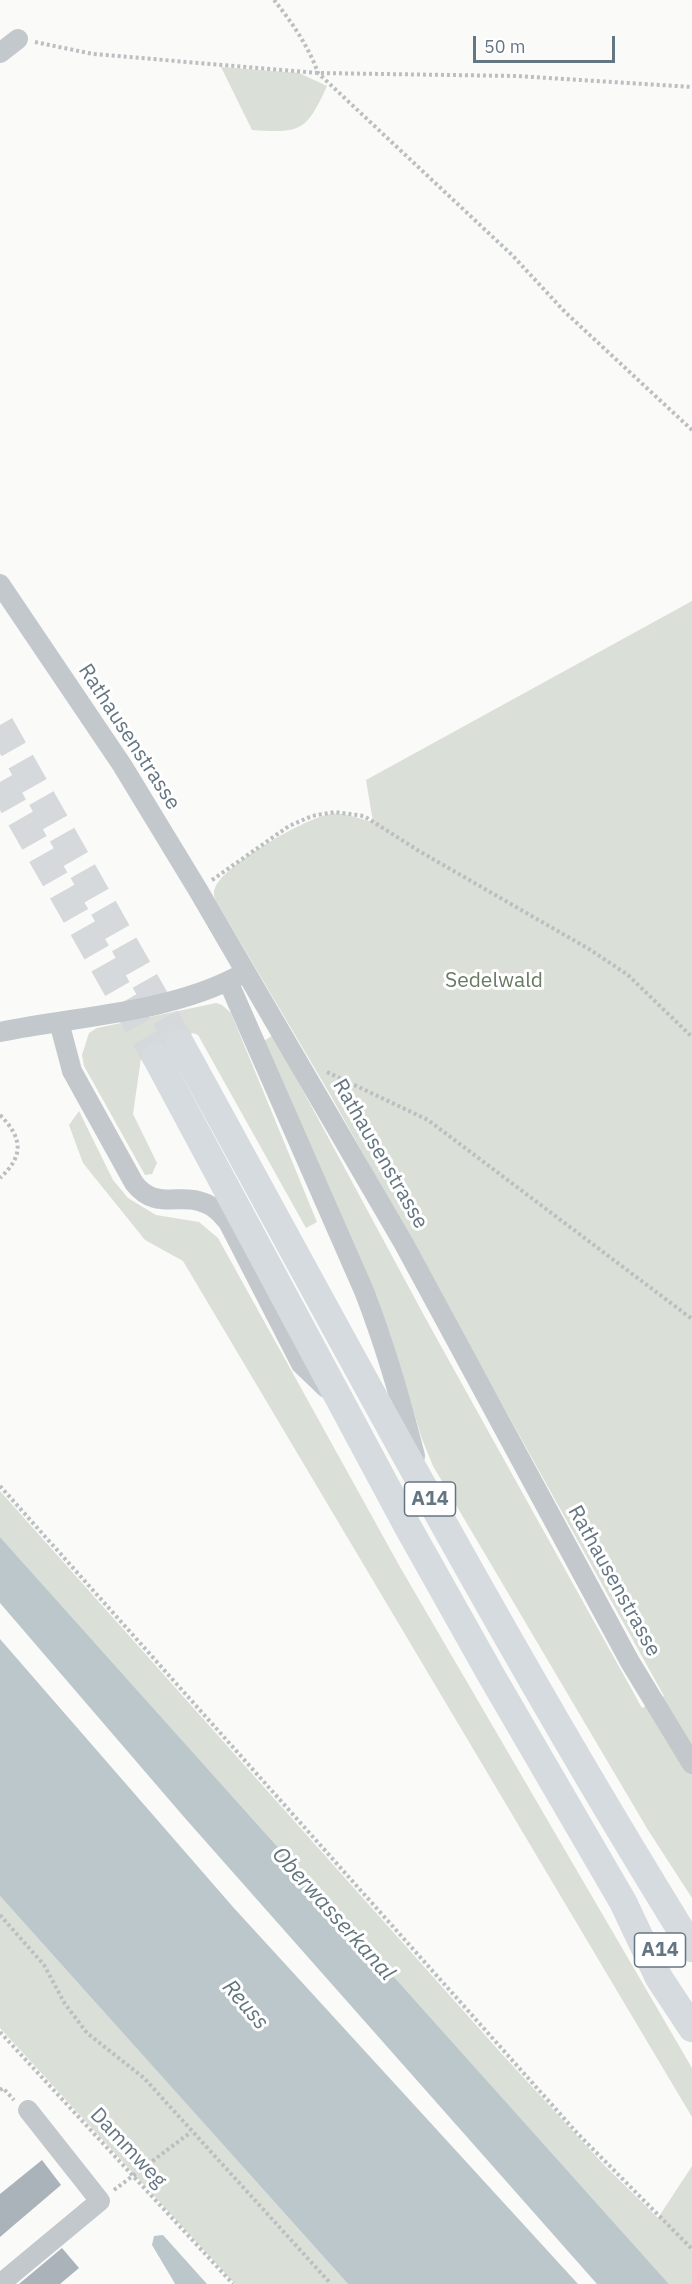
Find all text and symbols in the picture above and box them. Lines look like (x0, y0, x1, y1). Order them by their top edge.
scale bar (476, 24, 618, 62)
text: 50 m (484, 35, 526, 58)
street label: Rathausenstrasse (72, 659, 186, 815)
park label: Sedelwald (445, 968, 543, 994)
street label: Rathausenstrasse (327, 1075, 433, 1233)
road number: A14 (404, 1482, 456, 1516)
street label: Rathausenstrasse (562, 1501, 666, 1661)
water label: Oberwasserkanal (266, 1842, 400, 1986)
road number: A14 (634, 1933, 686, 1967)
water label: Reuss (216, 1975, 274, 2035)
street label: Dammweg (85, 2103, 171, 2193)

